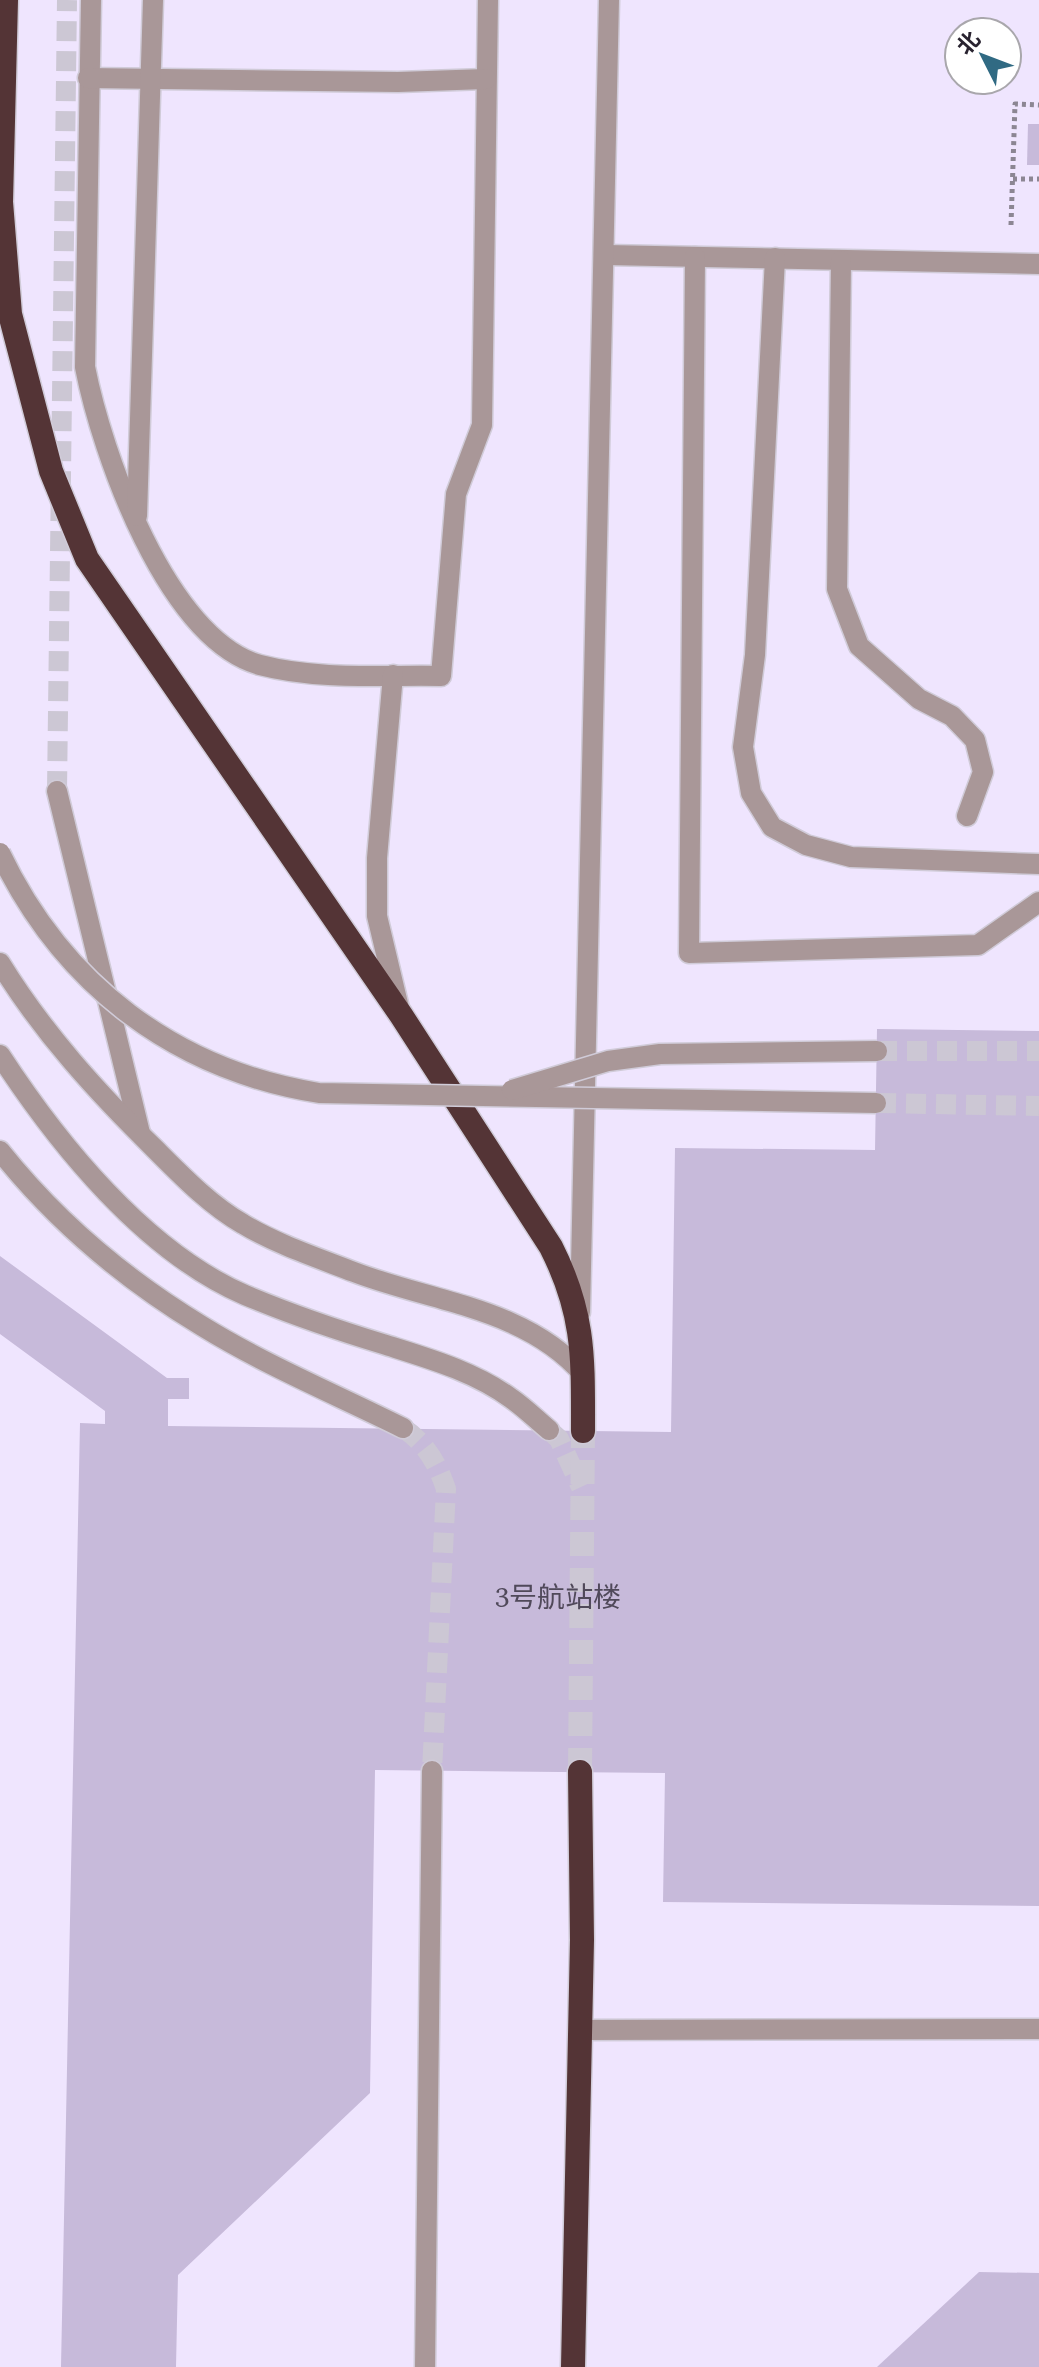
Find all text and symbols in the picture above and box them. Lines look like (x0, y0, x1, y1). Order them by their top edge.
north arrow (943, 16, 1023, 96)
text: 北 (950, 24, 989, 63)
house number: 3号航站楼 (495, 1577, 621, 1620)

